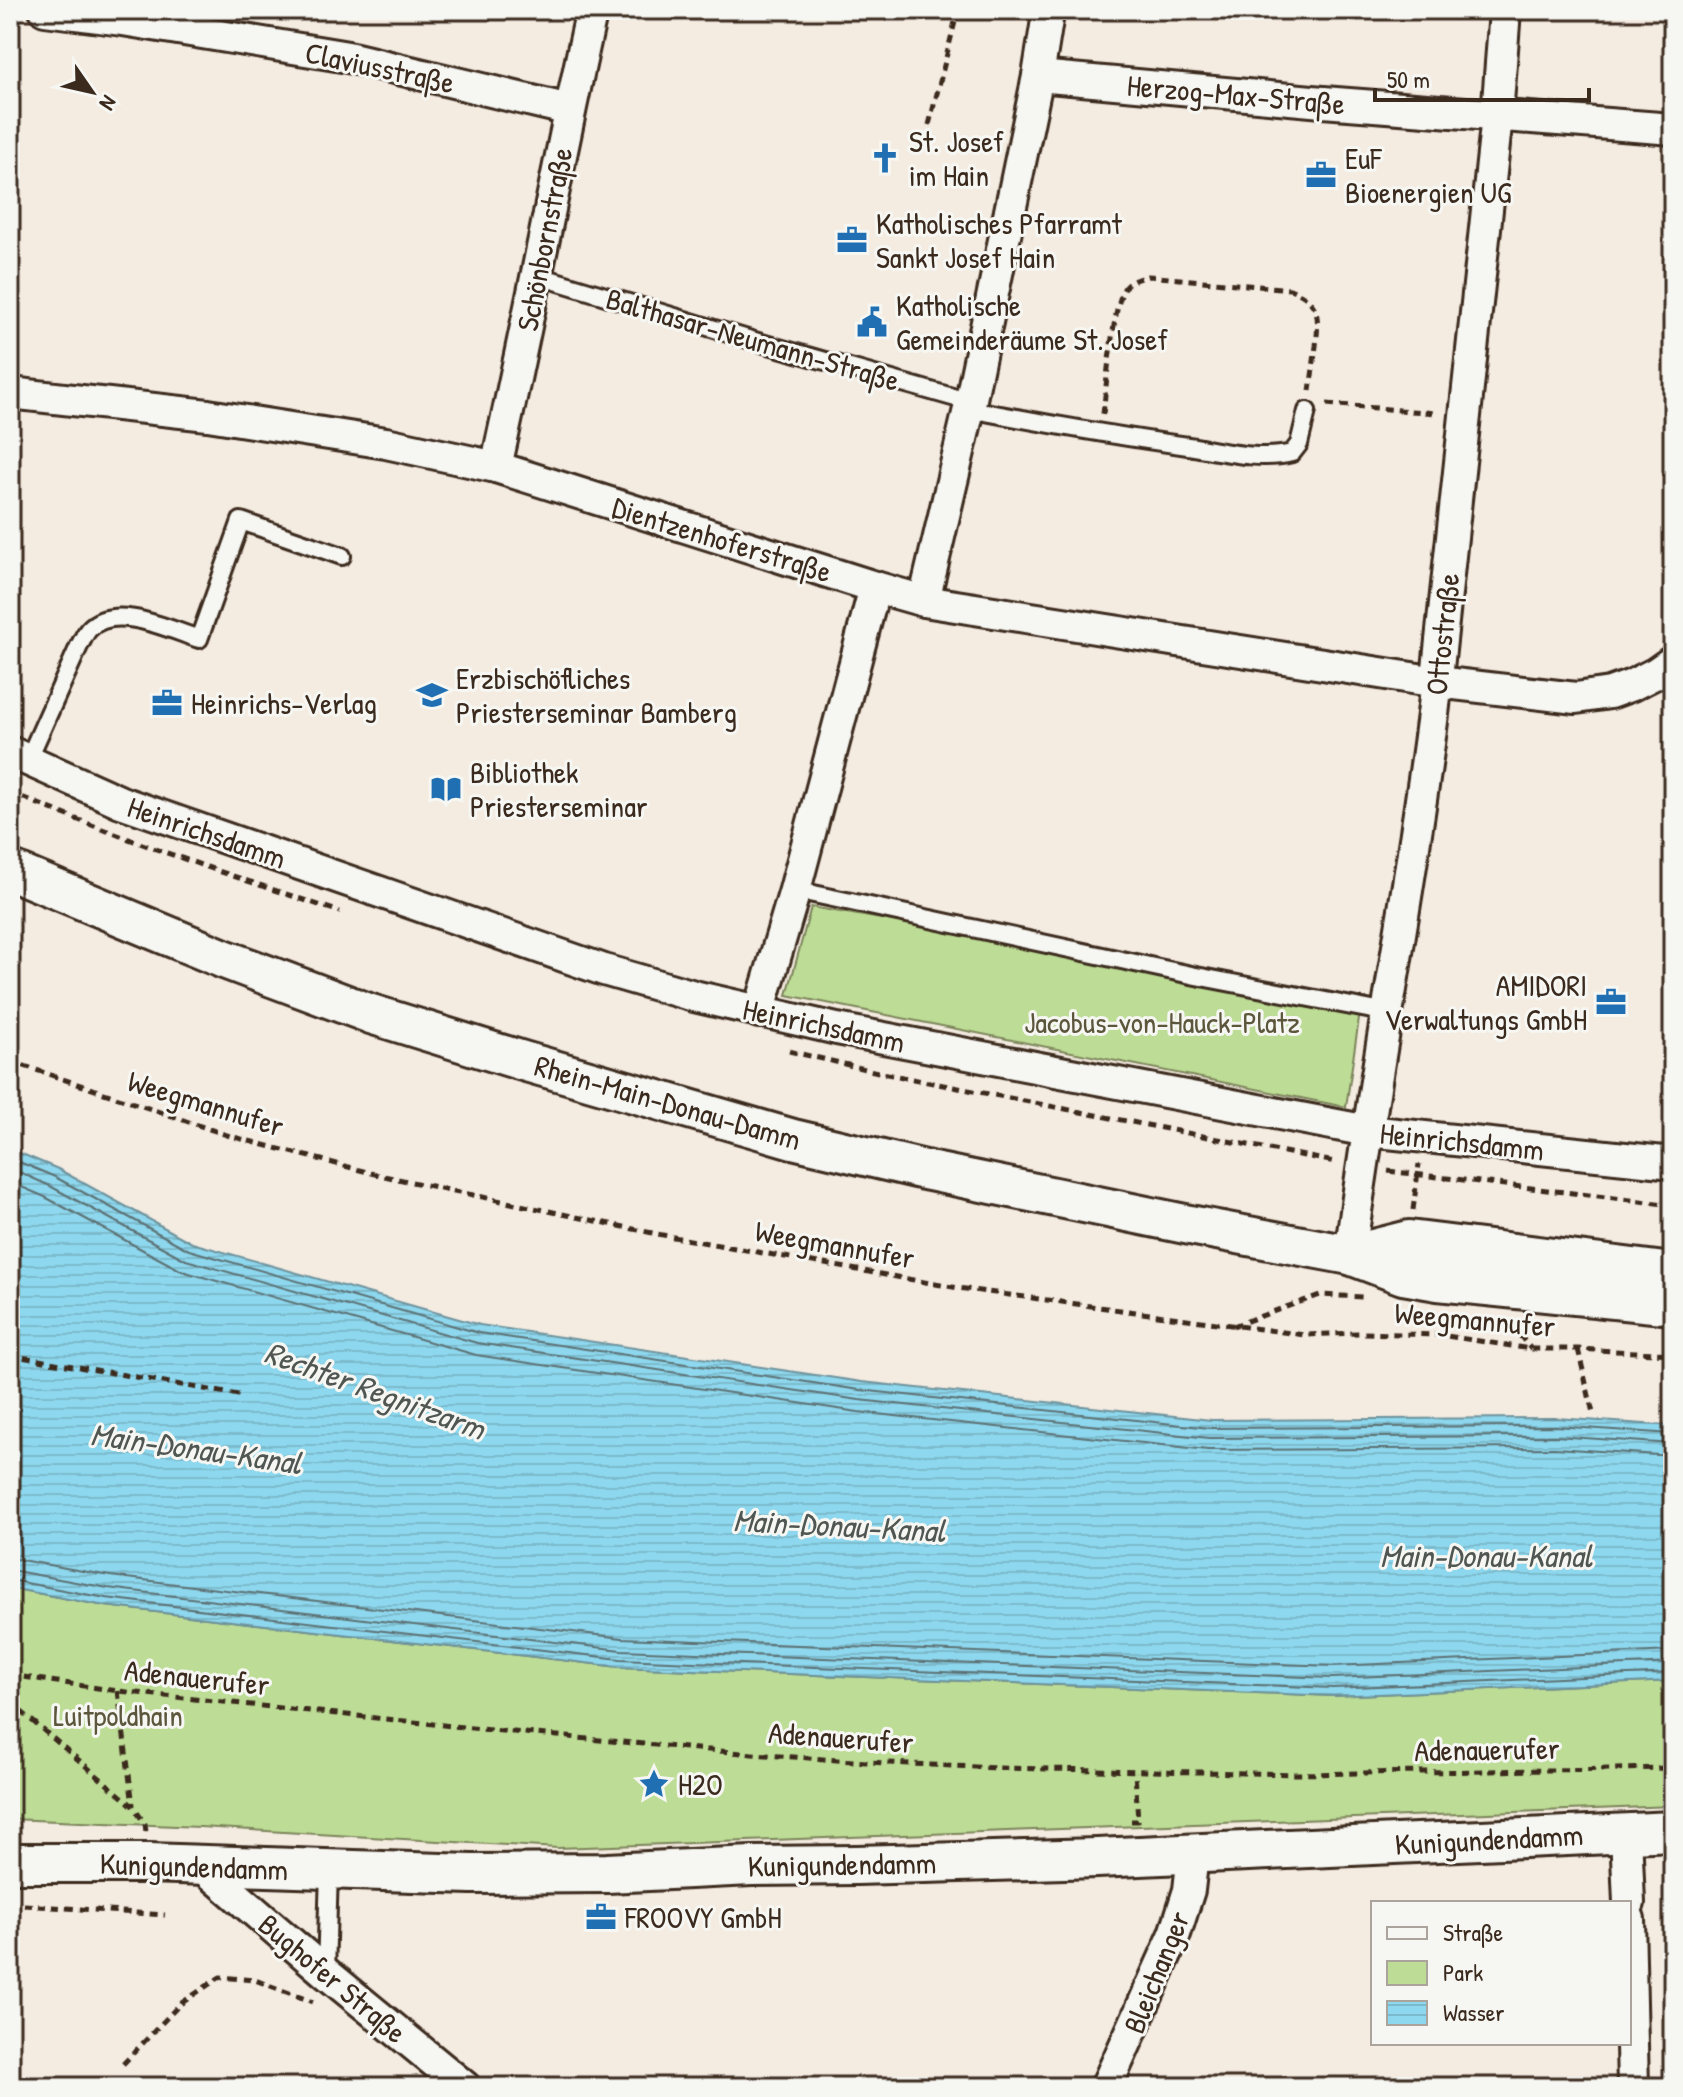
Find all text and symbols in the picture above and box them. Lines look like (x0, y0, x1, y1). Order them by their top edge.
street label: Claviusstraße (302, 32, 458, 102)
north arrow (52, 52, 132, 132)
scale bar (1375, 52, 1589, 102)
text: 50 m (1387, 63, 1430, 95)
street label: Herzog-Max-Straße (1126, 65, 1347, 123)
text: N (93, 90, 124, 117)
place label: St. Josef im Hain (909, 121, 1004, 195)
place label: EuF Bioenergien UG (1345, 138, 1512, 212)
church icon: St. Josef im Hain (868, 141, 902, 175)
street label: Schönbornstraße (507, 144, 581, 334)
office icon: EuF Bioenergien UG (1304, 158, 1338, 192)
place label: Katholisches Pfarramt Sankt Josef Hain (876, 203, 1123, 277)
office icon: Katholisches Pfarramt Sankt Josef Hain (835, 223, 869, 257)
street label: Balthasar-Neumann-Straße (602, 278, 904, 400)
place label: Katholische Gemeinderäume St. Josef (896, 285, 1168, 359)
public building icon: Katholische Gemeinderäume St. Josef (855, 305, 889, 339)
street label: Dientzenhoferstraße (608, 487, 836, 591)
street label: Ottostraße (1416, 571, 1468, 697)
place label: Erzbischöfliches Priesterseminar Bamberg (456, 658, 737, 732)
school or university icon: Erzbischöfliches Priesterseminar Bamberg (415, 678, 449, 712)
place label: Heinrichs-Verlag (191, 683, 377, 723)
office icon: Heinrichs-Verlag (150, 686, 184, 720)
place label: Bibliothek Priesterseminar (470, 752, 648, 826)
library icon: Bibliothek Priesterseminar (429, 772, 463, 806)
street label: Heinrichsdamm (123, 786, 291, 878)
place label: AMIDORI Verwaltungs GmbH (1384, 965, 1587, 1039)
office icon: AMIDORI Verwaltungs GmbH (1594, 985, 1628, 1019)
street label: Heinrichsdamm (739, 988, 909, 1062)
park label: Jacobus-von-Hauck-Platz (1024, 1002, 1300, 1042)
street label: Rhein-Main-Donau-Damm (530, 1045, 806, 1159)
street label: Weegmannufer (123, 1060, 289, 1146)
street label: Heinrichsdamm (1378, 1113, 1546, 1169)
street label: Weegmannufer (752, 1210, 918, 1278)
street label: Weegmannufer (1393, 1292, 1558, 1346)
water label: Rechter Regnitzarm (259, 1330, 492, 1450)
water label: Main-Donau-Kanal (88, 1412, 305, 1484)
water label: Main-Donau-Kanal (732, 1498, 947, 1552)
water label: Main-Donau-Kanal (1380, 1534, 1593, 1577)
street label: Adenauerufer (123, 1650, 272, 1705)
park label: Luitpoldhain (53, 1695, 183, 1735)
street label: Adenauerufer (767, 1712, 915, 1762)
street label: Adenauerufer (1414, 1728, 1560, 1770)
place label: H2O (678, 1764, 723, 1804)
place icon: H2O (637, 1767, 671, 1801)
street label: Kunigundendamm (1394, 1814, 1584, 1864)
street label: Kunigundendamm (747, 1842, 937, 1886)
street label: Kunigundendamm (99, 1843, 289, 1889)
place label: FROOVY GmbH (624, 1897, 781, 1937)
office icon: FROOVY GmbH (584, 1900, 618, 1934)
legend (1371, 1901, 1631, 2045)
street label: Bughofer Straße (251, 1904, 415, 2052)
street label: Bleichanger (1113, 1905, 1199, 2039)
text: Straße (1443, 1916, 1504, 1948)
text: Park (1443, 1956, 1483, 1988)
text: Wasser (1443, 1996, 1504, 2028)

